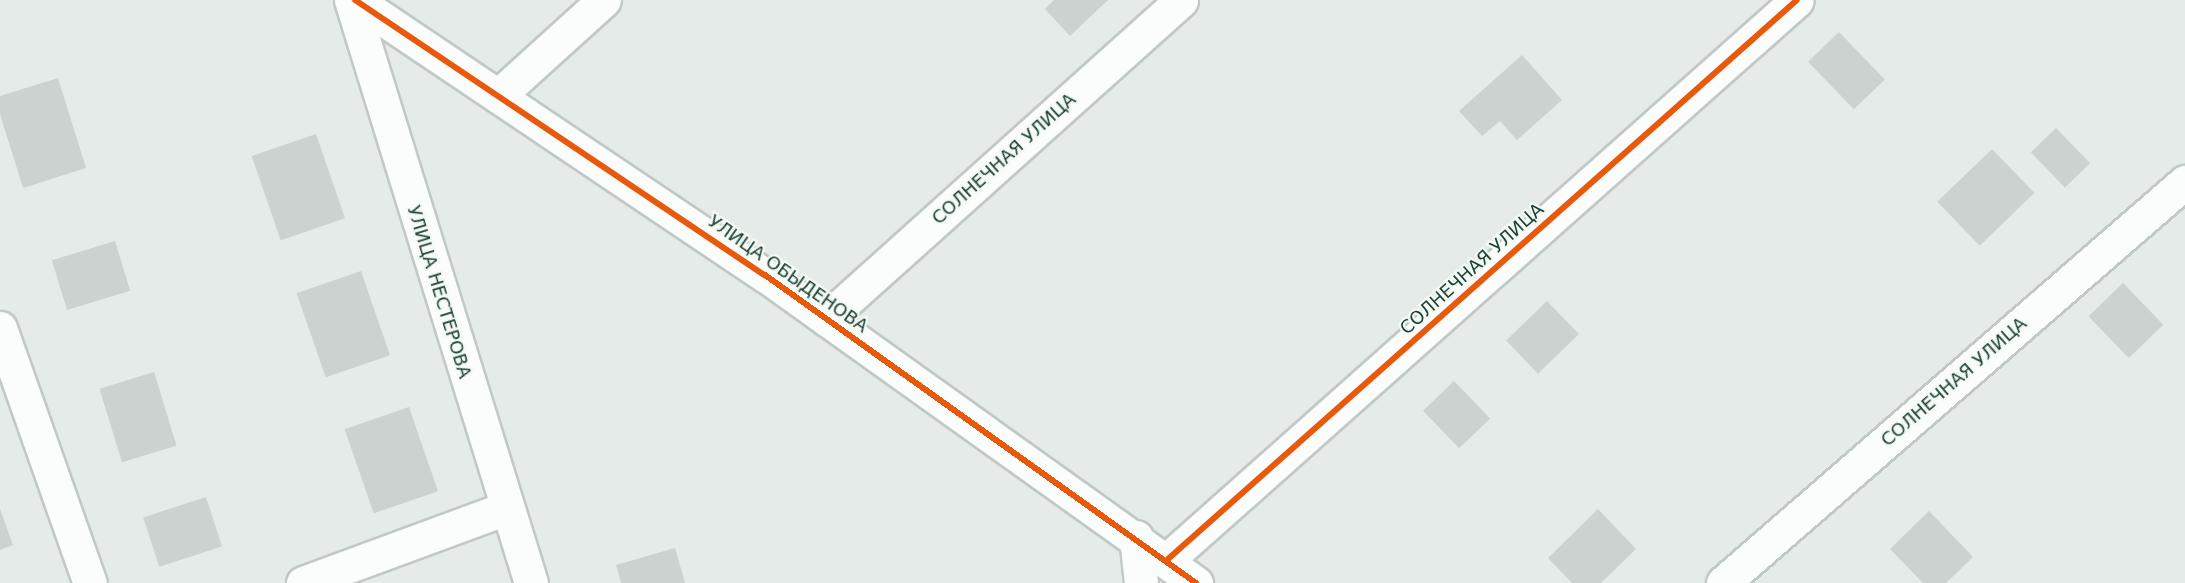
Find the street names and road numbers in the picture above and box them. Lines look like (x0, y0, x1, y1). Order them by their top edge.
street label: СОЛНЕЧНАЯ УЛИЦА (928, 89, 1080, 229)
street label: СОЛНЕЧНАЯ УЛИЦА (1396, 199, 1548, 339)
street label: УЛИЦА НЕСТЕРОВА (402, 203, 476, 381)
street label: УЛИЦА ОБЫДЕНОВА (704, 211, 872, 337)
street label: СОЛНЕЧНАЯ УЛИЦА (1877, 313, 2031, 451)

